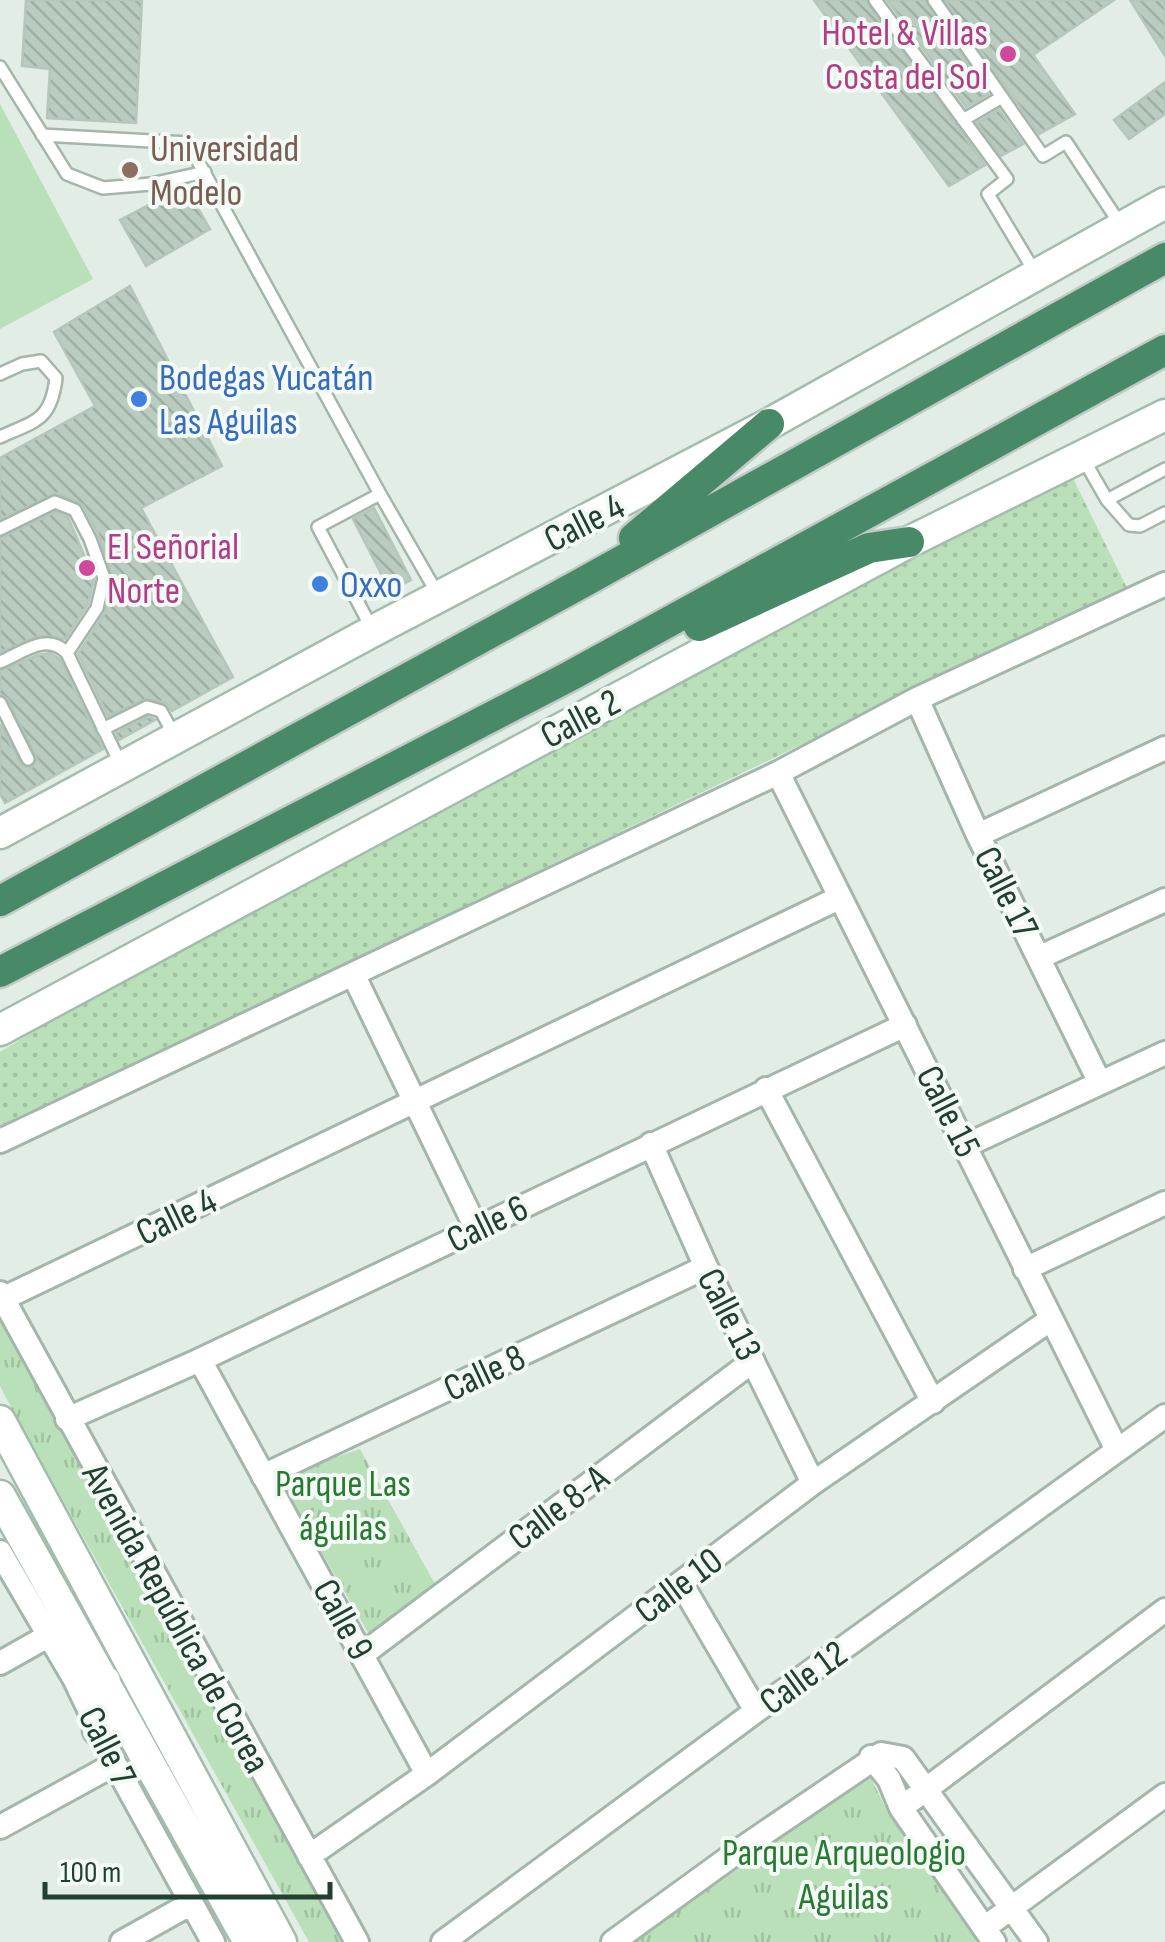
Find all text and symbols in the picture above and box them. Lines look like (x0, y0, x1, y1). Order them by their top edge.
place label: Hotel & Villas Costa del Sol (821, 11, 988, 100)
marker: Hotel & Villas Costa del Sol (997, 43, 1019, 65)
place label: Universidad Modelo (150, 127, 299, 216)
marker: Universidad Modelo (119, 159, 141, 181)
place label: Bodegas Yucatán Las Aguilas (159, 356, 374, 445)
marker: Bodegas Yucatán Las Aguilas (128, 388, 150, 410)
street label: Calle 4 (537, 484, 632, 562)
place label: El Señorial Norte (107, 525, 239, 614)
marker: El Señorial Norte (76, 557, 98, 579)
place label: Oxxo (340, 563, 402, 608)
marker: Oxxo (309, 573, 331, 595)
street label: Calle 2 (533, 680, 628, 759)
street label: Calle 17 (964, 840, 1048, 946)
street label: Calle 15 (906, 1059, 990, 1165)
street label: Calle 4 (129, 1179, 224, 1256)
street label: Calle 6 (440, 1186, 536, 1263)
street label: Calle 13 (687, 1261, 771, 1368)
street label: Calle 8 (437, 1335, 532, 1412)
street label: Avenida República de Corea (71, 1455, 279, 1781)
street label: Calle 8-A (500, 1455, 619, 1560)
park label: Parque Las águilas (275, 1462, 411, 1551)
street label: Calle 10 (626, 1539, 732, 1634)
street label: Calle 9 (302, 1572, 383, 1668)
street label: Calle 12 (751, 1631, 856, 1725)
street label: Calle 7 (68, 1699, 146, 1794)
park label: Parque Arqueologio Aguilas (722, 1831, 966, 1920)
scale bar (45, 1837, 330, 1899)
text: 100 m (60, 1855, 121, 1891)

